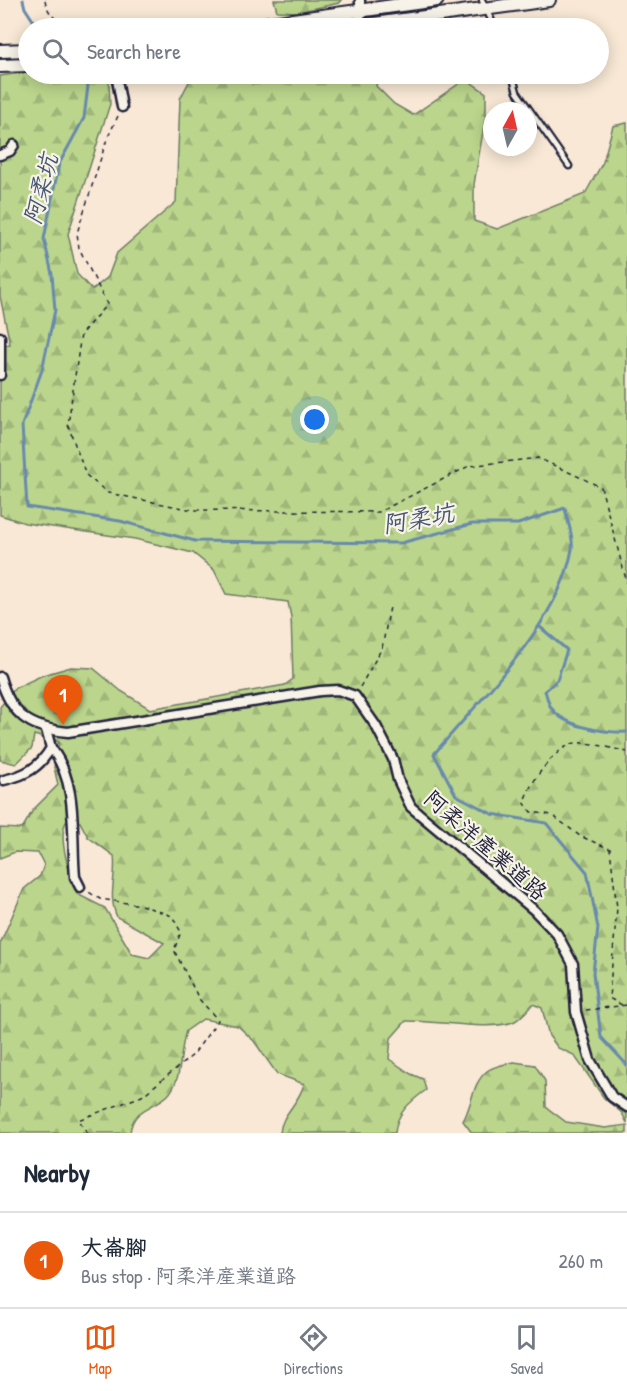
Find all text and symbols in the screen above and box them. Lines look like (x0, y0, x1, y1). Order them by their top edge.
search box (18, 18, 609, 84)
icon: search (39, 35, 72, 68)
text: Search here (87, 36, 181, 66)
north arrow (483, 102, 537, 156)
water label: 阿柔坑 (15, 147, 66, 228)
your location (300, 405, 329, 434)
water label: 阿柔坑 (380, 495, 459, 540)
pin: 1 (44, 676, 82, 725)
street label: 阿柔洋產業道路 (418, 783, 554, 907)
text: Nearby (24, 1155, 90, 1190)
text: 大崙腳 (81, 1232, 147, 1262)
text: 1 (40, 1247, 47, 1274)
text: 260 m (559, 1247, 603, 1274)
text: Bus stop · 阿柔洋產業道路 (81, 1262, 296, 1289)
tab: Map (84, 1321, 117, 1379)
tab: Directions (284, 1321, 343, 1379)
tab: Saved (510, 1321, 543, 1379)

